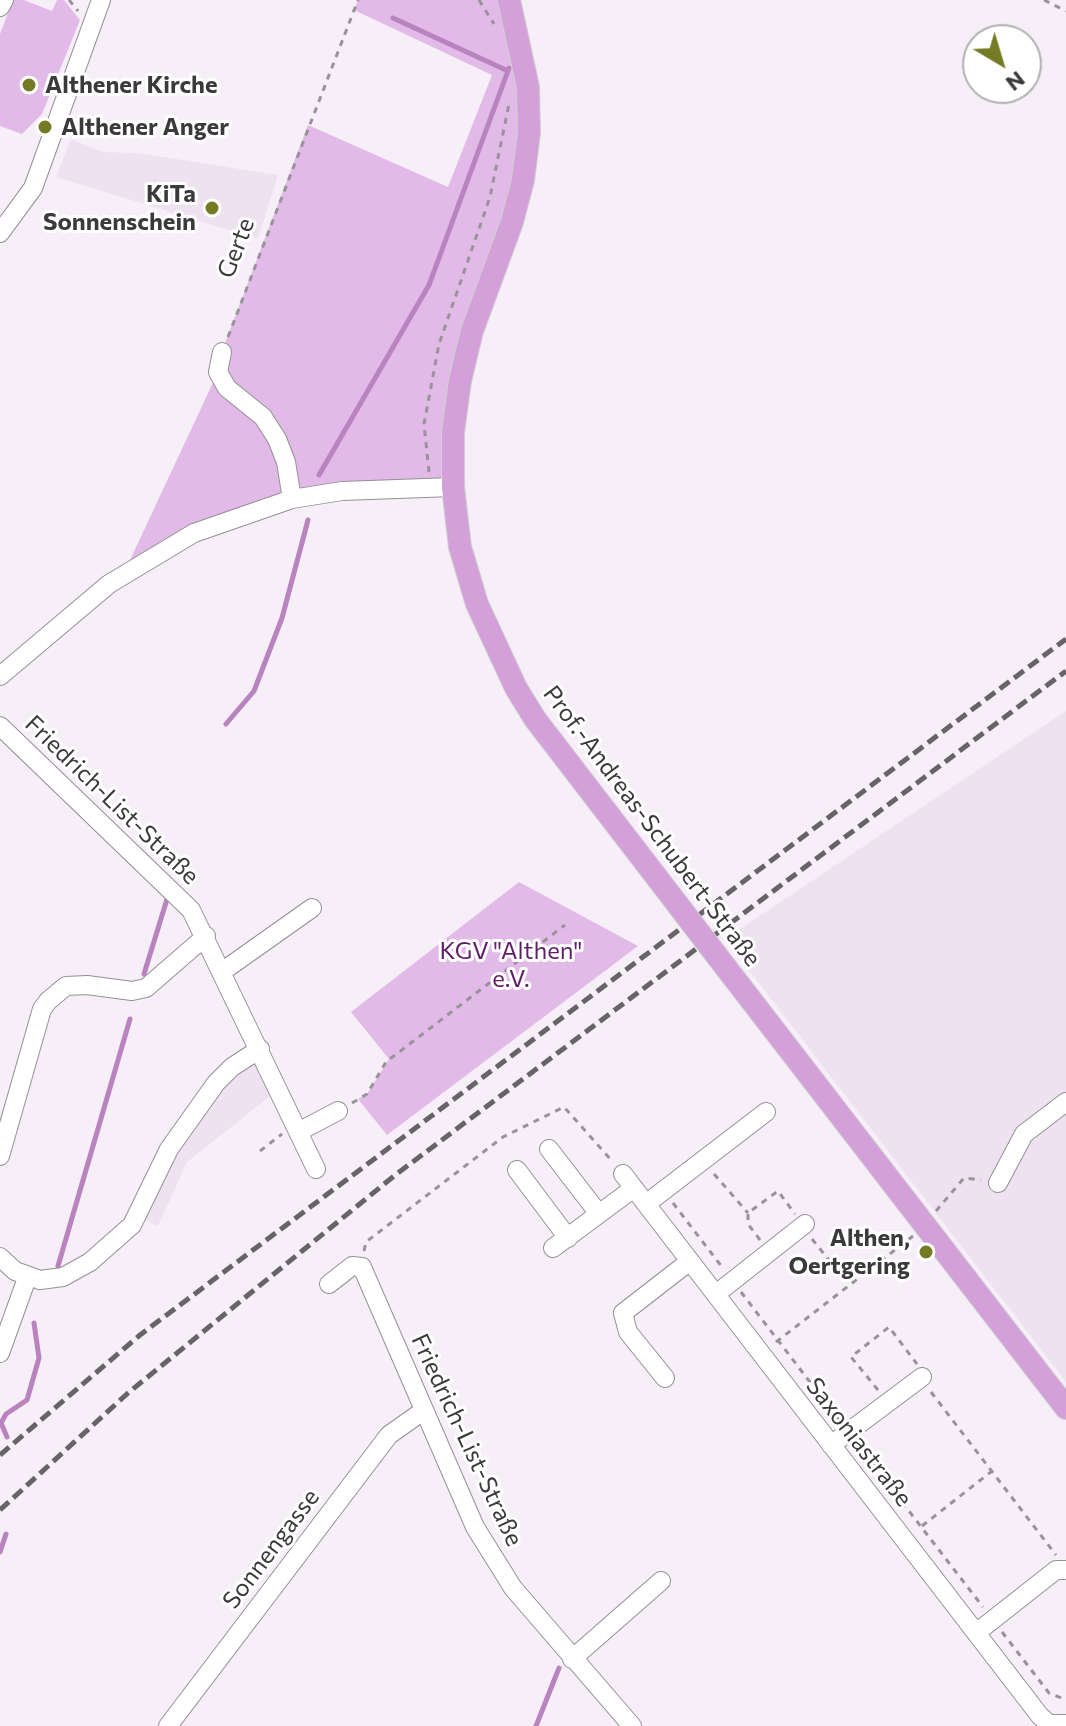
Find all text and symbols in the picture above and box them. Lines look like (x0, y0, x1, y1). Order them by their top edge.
north arrow (962, 24, 1042, 104)
text: N (1001, 66, 1031, 97)
place label: Althener Kirche (45, 71, 218, 99)
marker: Althener Kirche (20, 76, 38, 94)
place label: Althener Anger (61, 113, 229, 141)
marker: Althener Anger (36, 118, 54, 136)
place label: KiTa Sonnenschein (43, 180, 196, 236)
marker: KiTa Sonnenschein (203, 199, 221, 217)
street label: Gerte (211, 214, 261, 282)
street label: Prof.-Andreas-Schubert-Straße (537, 680, 767, 972)
street label: Friedrich-List-Straße (19, 710, 205, 890)
park label: KGV "Althen" e.V. (439, 937, 583, 993)
place label: Althen, Oertgering (789, 1224, 910, 1280)
marker: Althen, Oertgering (917, 1243, 935, 1261)
street label: Friedrich-List-Straße (405, 1329, 529, 1551)
street label: Saxoniastraße (800, 1372, 918, 1512)
street label: Sonnengasse (217, 1484, 325, 1614)

